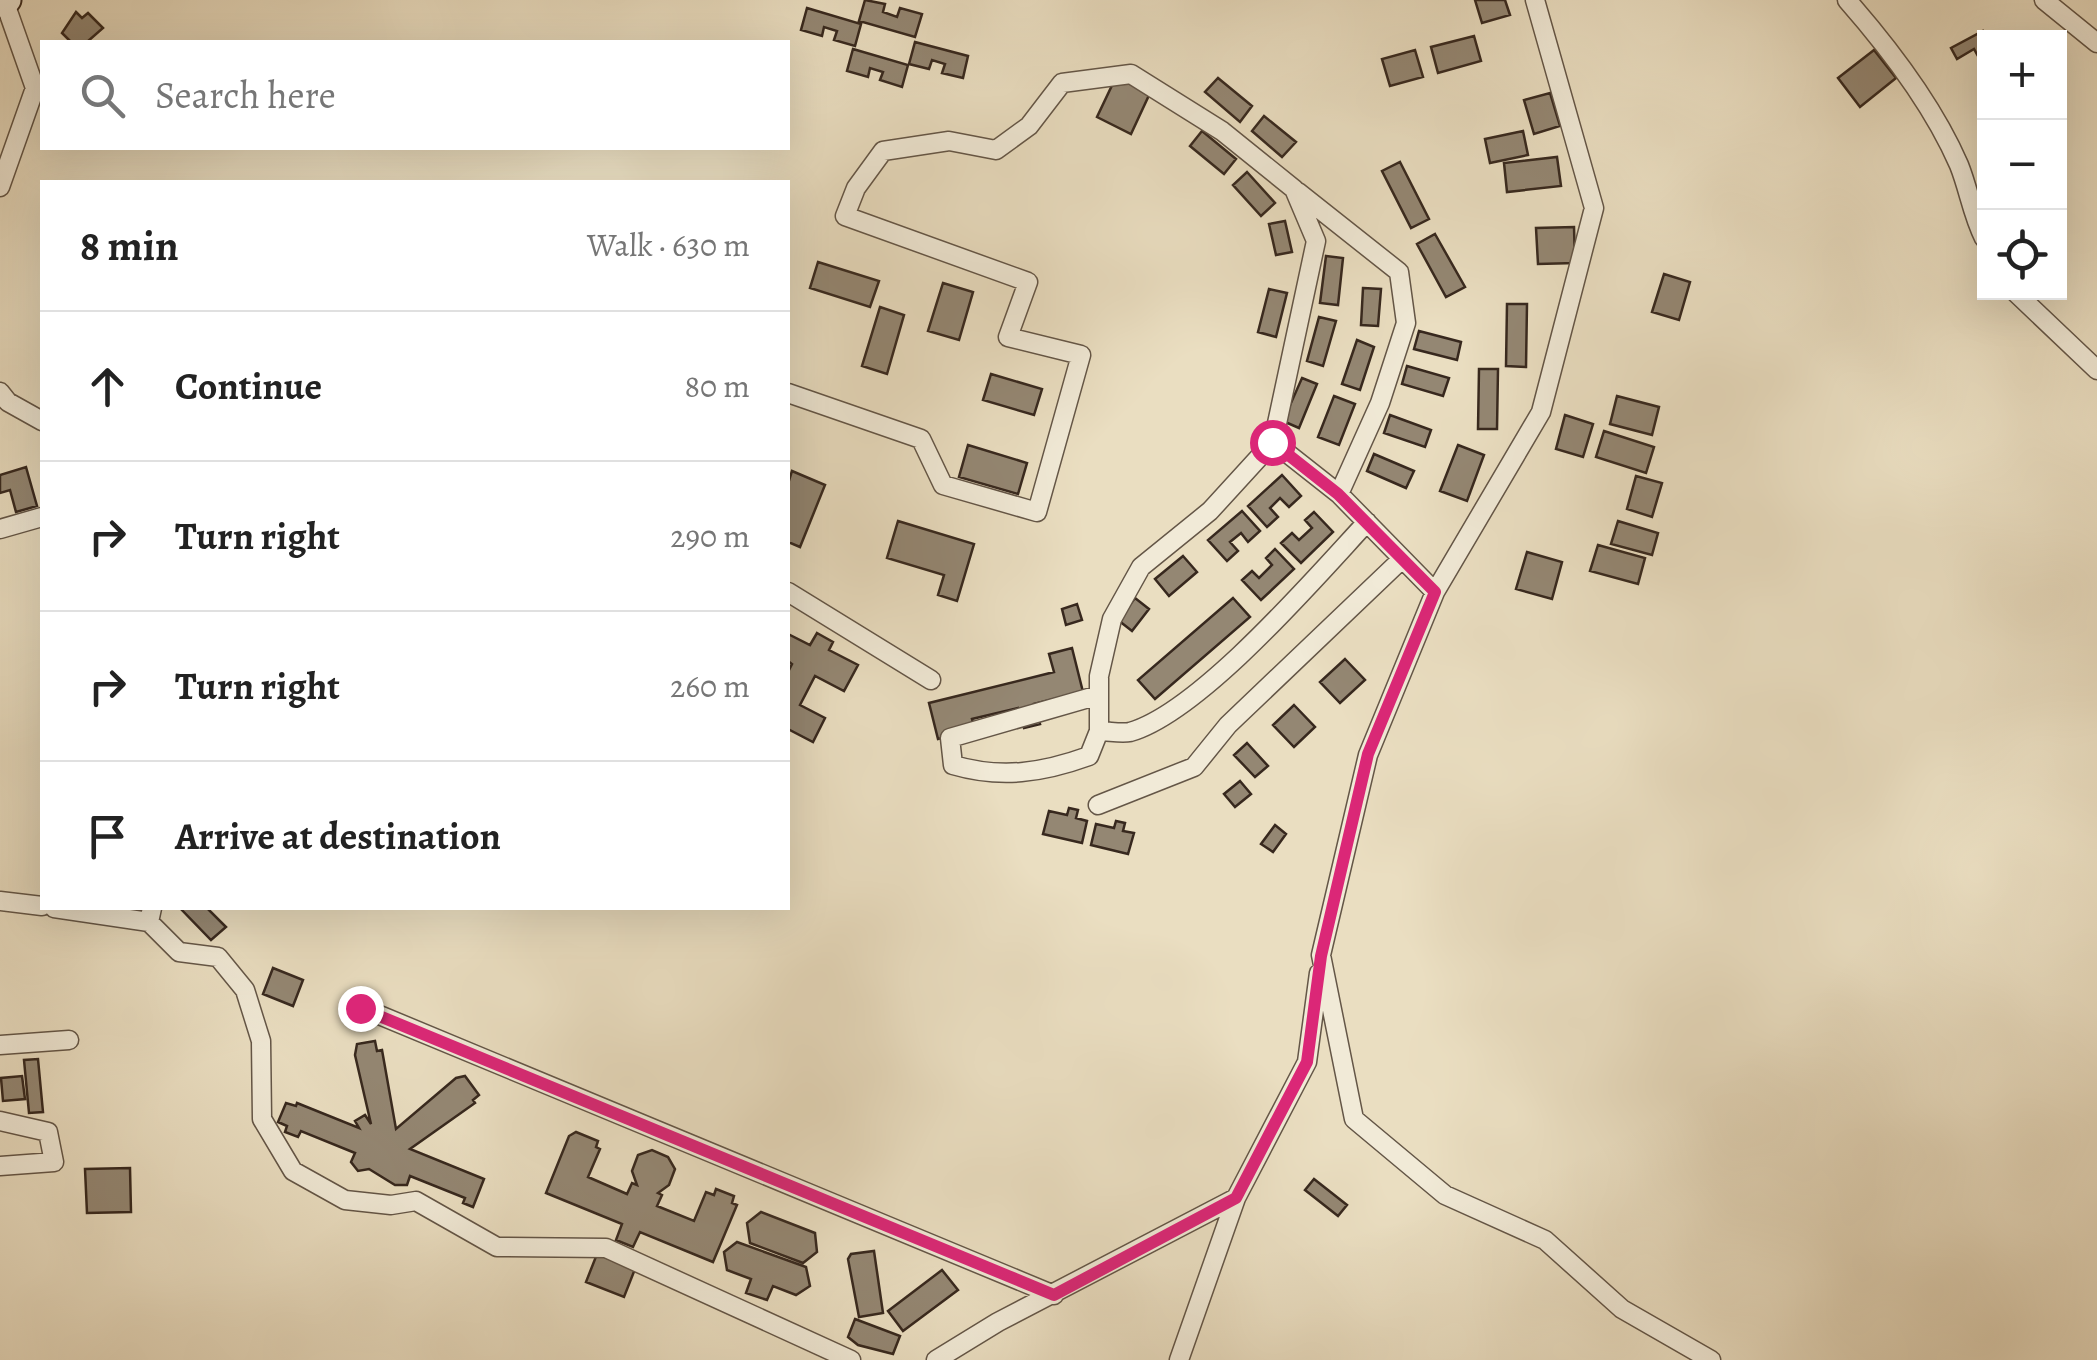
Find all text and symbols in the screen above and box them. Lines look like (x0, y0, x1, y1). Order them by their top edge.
map controls (1977, 30, 2067, 300)
button: + (1977, 30, 2067, 120)
search box (40, 40, 790, 150)
icon: search (75, 68, 130, 123)
text: Search here (155, 69, 336, 121)
button: − (1977, 120, 2067, 210)
button: locate (1977, 210, 2067, 300)
text: 8 min (80, 217, 179, 274)
text: Walk · 630 m (587, 223, 750, 267)
icon: ahead (80, 359, 135, 414)
text: Continue (175, 360, 322, 412)
text: 80 m (684, 364, 750, 408)
route start (1250, 420, 1296, 466)
icon: right (80, 509, 135, 564)
text: Turn right (175, 510, 340, 562)
text: 290 m (670, 514, 750, 558)
icon: right (80, 659, 135, 714)
text: Turn right (175, 660, 340, 712)
text: 260 m (670, 664, 750, 708)
icon: arrive (80, 809, 135, 864)
text: Arrive at destination (175, 810, 501, 862)
route end (338, 986, 384, 1032)

